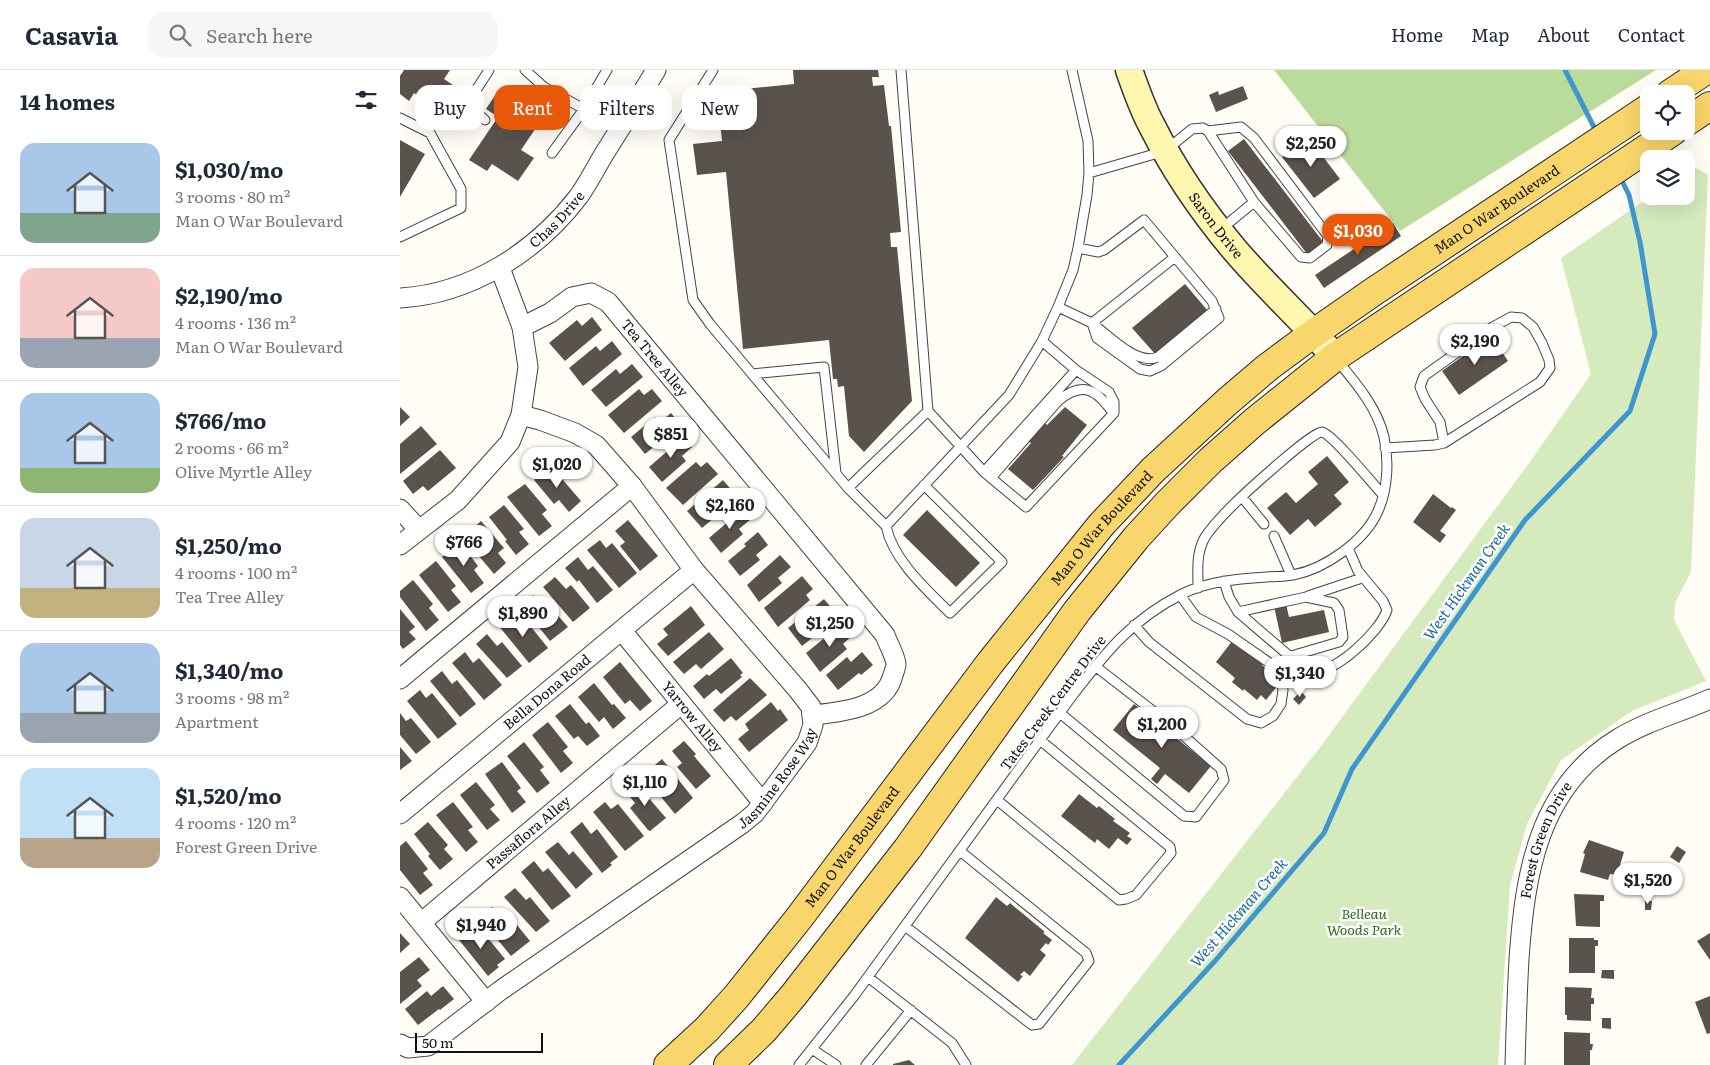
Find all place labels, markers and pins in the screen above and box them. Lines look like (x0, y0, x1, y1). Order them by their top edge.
pin: $2,250 (1270, 126, 1352, 168)
pin: $1,030 (1317, 214, 1399, 256)
pin: $2,190 (1434, 324, 1516, 366)
pin: $851 (641, 416, 701, 459)
pin: $1,020 (516, 446, 598, 489)
pin: $2,160 (689, 488, 771, 530)
pin: $766 (434, 524, 494, 567)
pin: $1,890 (482, 596, 564, 638)
pin: $1,250 (789, 606, 871, 648)
pin: $1,340 (1259, 656, 1341, 698)
pin: $1,200 (1121, 706, 1203, 749)
pin: $1,110 (604, 764, 686, 807)
pin: $1,520 (1607, 862, 1689, 905)
pin: $1,940 (440, 908, 522, 950)

